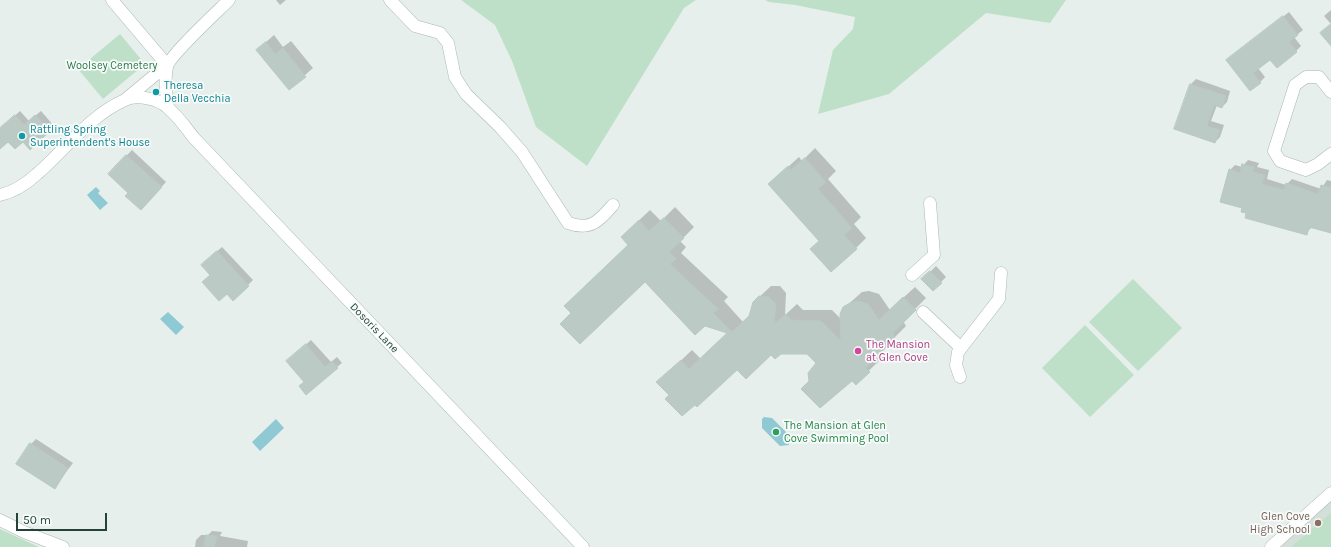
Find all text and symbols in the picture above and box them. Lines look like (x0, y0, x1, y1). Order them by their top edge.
park label: Woolsey Cemetery (67, 59, 157, 73)
place label: Theresa Della Vecchia (164, 79, 231, 105)
marker: Theresa Della Vecchia (151, 87, 161, 97)
place label: Rattling Spring Superintendent's House (30, 123, 150, 149)
marker: Rattling Spring Superintendent's House (17, 131, 27, 141)
street label: Dosoris Lane (347, 300, 401, 356)
place label: The Mansion at Glen Cove (866, 338, 930, 364)
marker: The Mansion at Glen Cove (853, 346, 863, 356)
place label: The Mansion at Glen Cove Swimming Pool (784, 419, 889, 445)
marker: The Mansion at Glen Cove Swimming Pool (771, 427, 781, 437)
scale bar (18, 505, 109, 531)
place label: Glen Cove High School (1250, 510, 1310, 536)
text: 50 m (23, 513, 51, 527)
marker: Glen Cove High School (1313, 518, 1323, 528)

